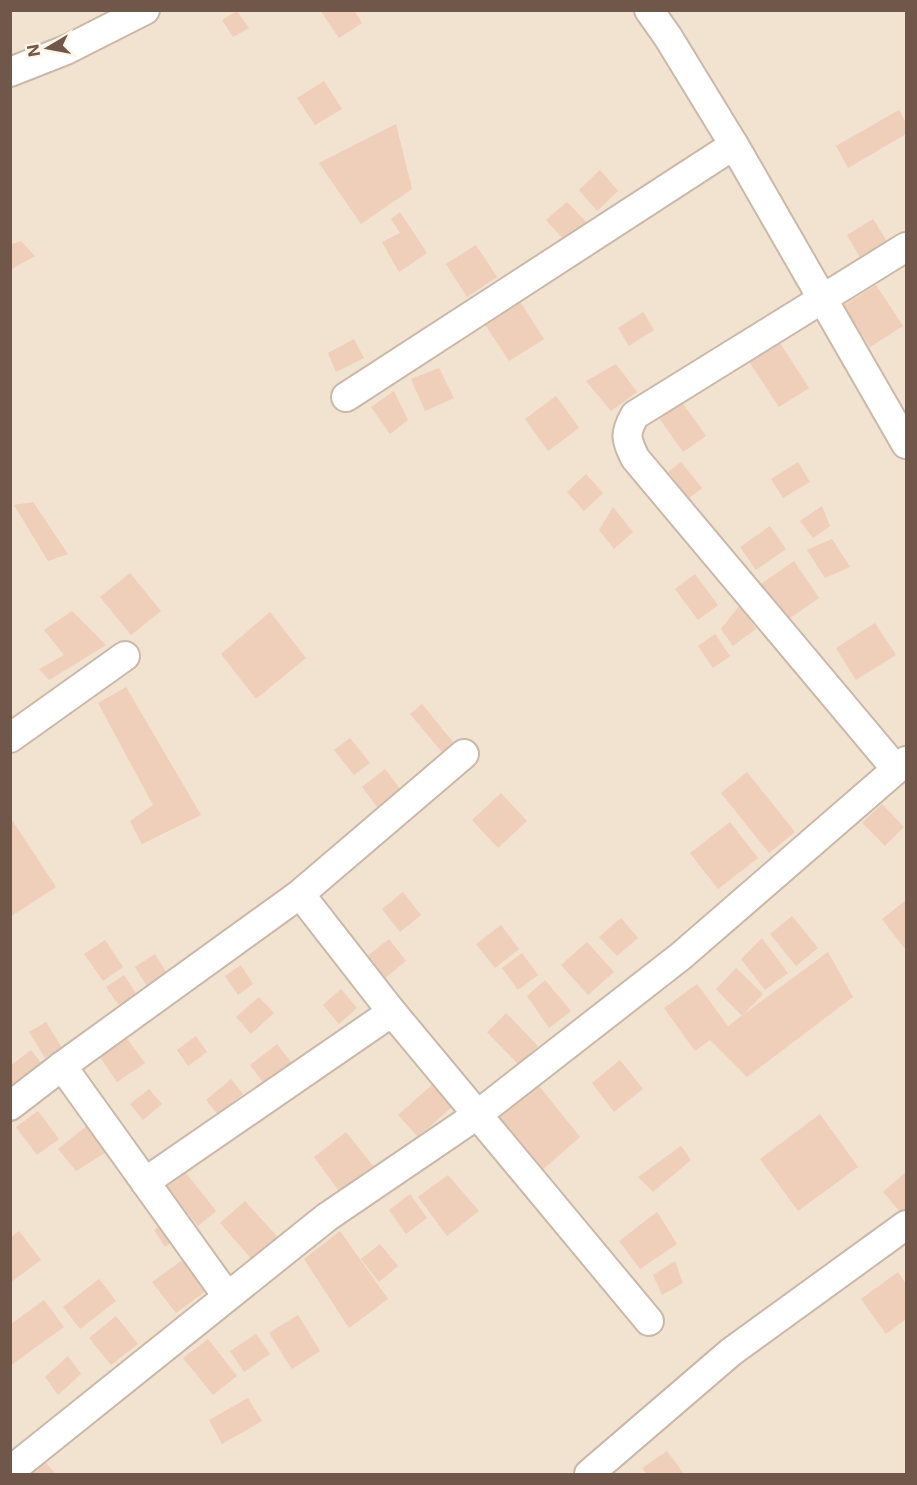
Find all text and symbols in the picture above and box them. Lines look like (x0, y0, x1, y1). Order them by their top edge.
north arrow (18, 18, 78, 78)
text: N (22, 43, 44, 58)

